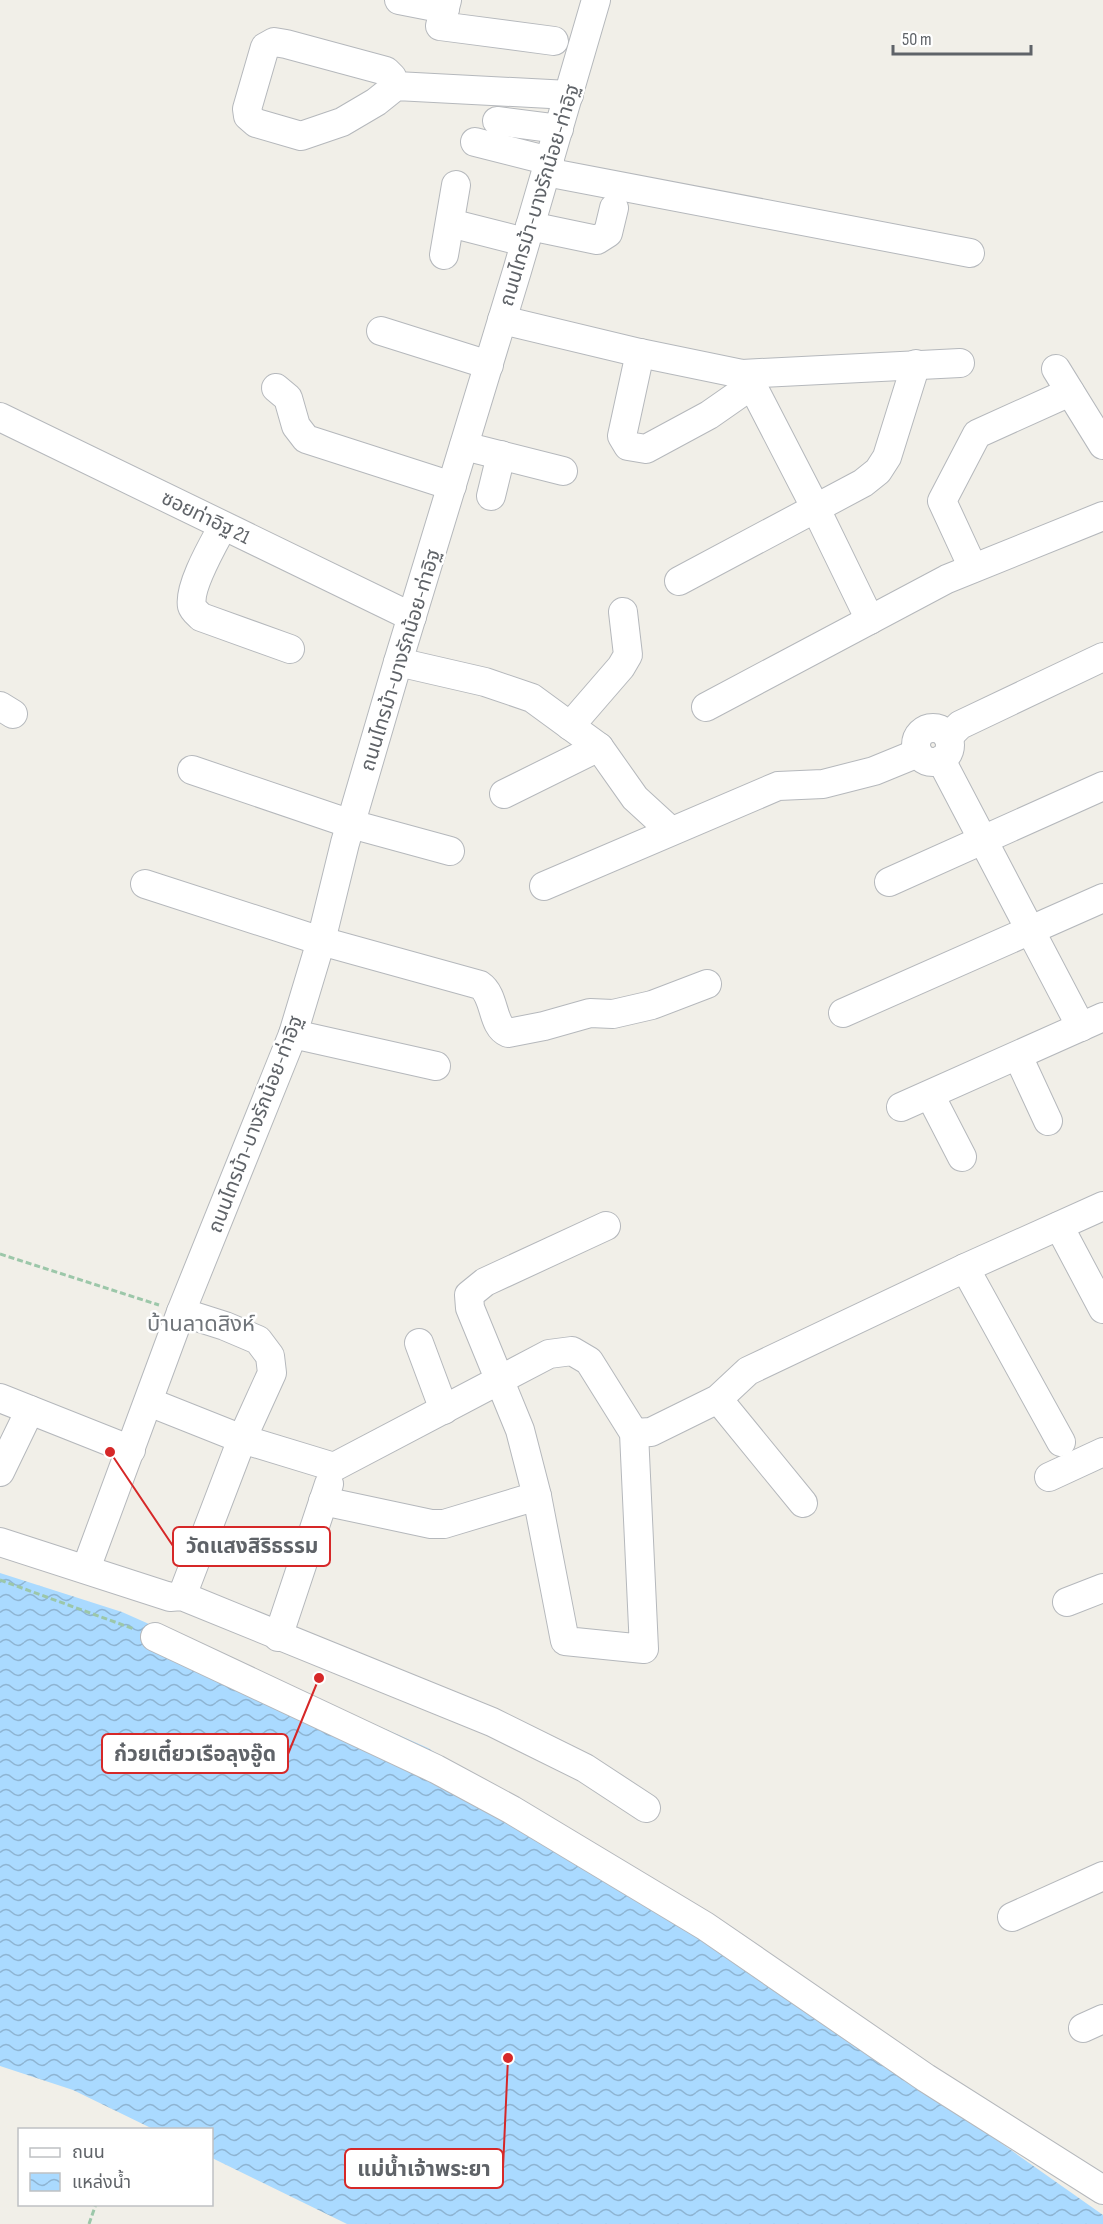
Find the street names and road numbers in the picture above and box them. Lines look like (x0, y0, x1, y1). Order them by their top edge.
street label: ถนนไทรม้า-บางรักน้อย-ท่าอิฐ (495, 81, 585, 309)
street label: ซอยท่าอิฐ 21 (157, 486, 254, 550)
street label: ถนนไทรม้า-บางรักน้อย-ท่าอิฐ (356, 546, 446, 774)
street label: ถนนไทรม้า-บางรักน้อย-ท่าอิฐ (203, 1012, 309, 1236)

